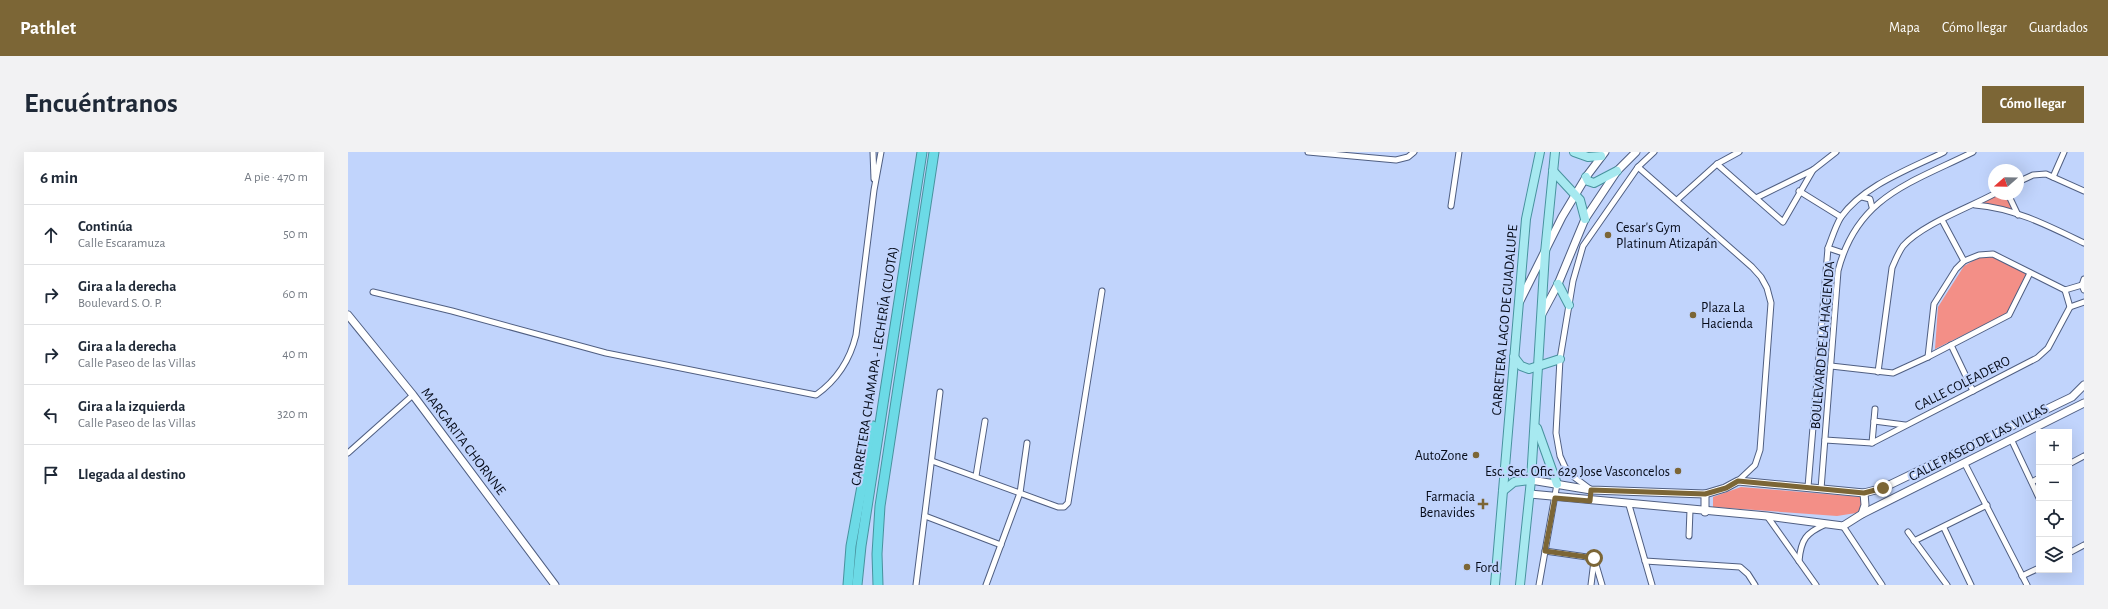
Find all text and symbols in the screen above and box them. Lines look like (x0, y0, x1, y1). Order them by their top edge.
text: Pathlet (20, 19, 76, 38)
text: Mapa (1889, 21, 1920, 35)
text: Cómo llegar (1942, 21, 2007, 35)
text: Guardados (2029, 21, 2088, 35)
button: Cómo llegar (1982, 86, 2084, 123)
text: Encuéntranos (24, 90, 178, 118)
north arrow (1988, 164, 2024, 200)
text: 6 min (40, 169, 78, 186)
text: A pie · 470 m (244, 171, 308, 184)
text: Continúa (78, 219, 133, 234)
place label: Cesar's Gym Platinum Atizapán (1616, 221, 1717, 251)
icon: ahead (40, 224, 62, 246)
street label: CARRETERA LAGO DE GUADALUPE (1490, 224, 1520, 416)
text: 50 m (283, 228, 308, 241)
marker: Cesar's Gym Platinum Atizapán (1603, 230, 1613, 240)
text: Calle Escaramuza (78, 237, 166, 250)
street label: CARRETERA CHAMAPA - LECHERÍA (CUOTA) (846, 245, 901, 487)
street label: BOULEVARD DE LA HACIENDA (1809, 260, 1837, 430)
text: Gira a la derecha (78, 279, 177, 294)
icon: right (40, 284, 62, 306)
text: 60 m (282, 288, 308, 301)
text: Boulevard S. O. P. (78, 297, 162, 310)
place label: Plaza La Hacienda (1701, 301, 1753, 331)
marker: Plaza La Hacienda (1688, 310, 1698, 320)
text: Gira a la derecha (78, 339, 177, 354)
icon: right (40, 344, 62, 366)
text: 40 m (282, 348, 308, 361)
street label: CALLE COLEADERO (1912, 354, 2013, 414)
text: Calle Paseo de las Villas (78, 357, 196, 370)
street label: MARGARITA CHORNNE (418, 385, 508, 498)
text: Gira a la izquierda (78, 399, 185, 414)
street label: CALLE PASEO DE LAS VILLAS (1907, 402, 2050, 484)
icon: left (40, 404, 62, 426)
text: 320 m (277, 408, 308, 421)
text: Calle Paseo de las Villas (78, 417, 196, 430)
map controls (2036, 429, 2072, 573)
button: + (2036, 429, 2072, 465)
place label: AutoZone (1415, 449, 1468, 463)
marker: AutoZone (1471, 450, 1481, 460)
icon: arrive (40, 464, 62, 486)
place label: Esc. Sec. Ofic. 629 Jose Vasconcelos (1485, 465, 1670, 479)
button: − (2036, 465, 2072, 501)
marker: Esc. Sec. Ofic. 629 Jose Vasconcelos (1673, 466, 1683, 476)
text: Llegada al destino (78, 467, 186, 482)
route end (1874, 479, 1892, 497)
place label: Farmacia Benavides (1419, 490, 1476, 520)
marker: Farmacia Benavides (1478, 499, 1488, 509)
button: locate (2036, 501, 2072, 537)
button: layers (2036, 537, 2072, 573)
route start (1585, 549, 1603, 567)
place label: Ford (1475, 561, 1499, 575)
marker: Ford (1462, 562, 1472, 572)

